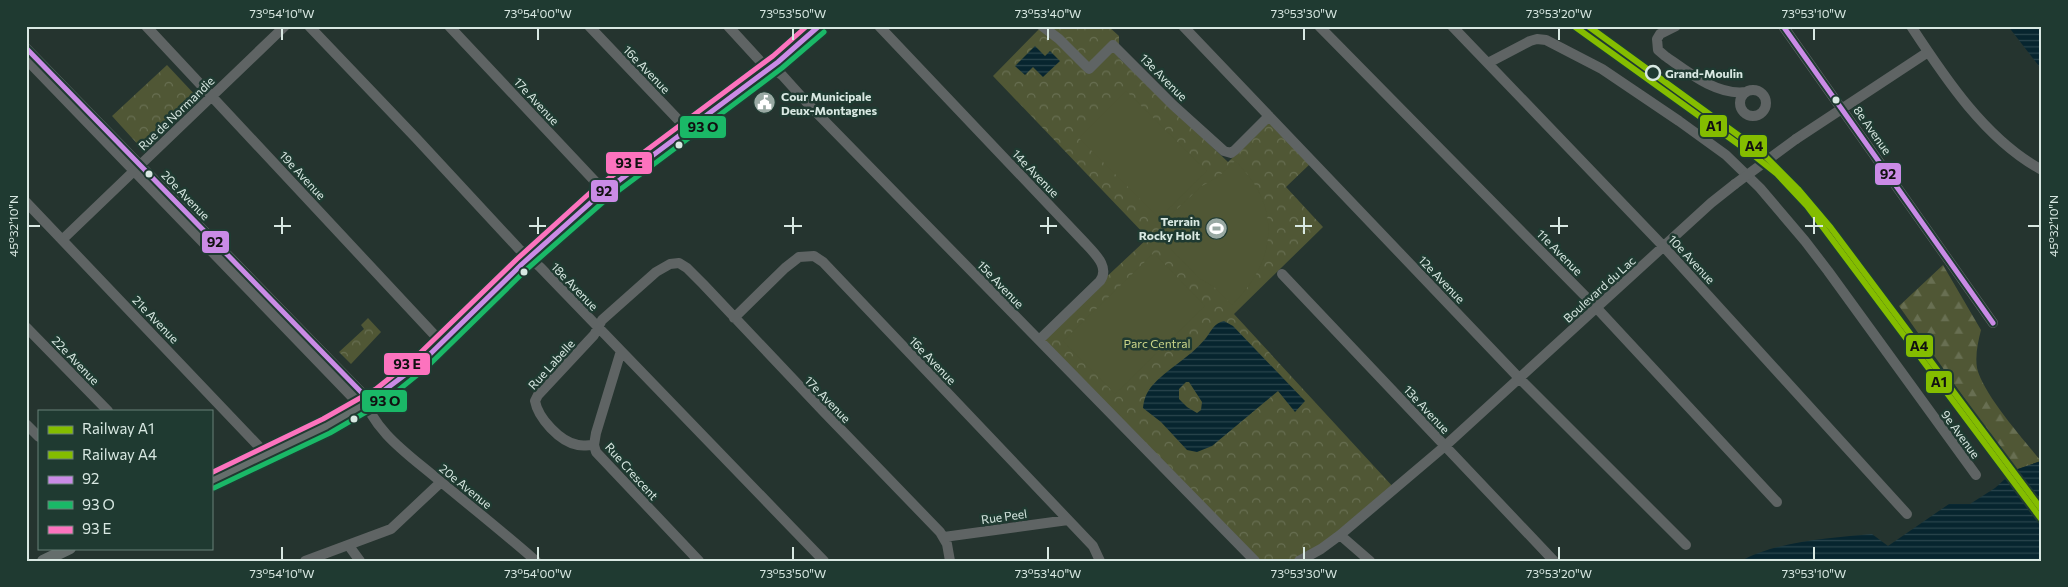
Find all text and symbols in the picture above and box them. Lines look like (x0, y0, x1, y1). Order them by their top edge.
text: 73°54'10"W (250, 6, 314, 20)
text: 73°54'00"W (504, 6, 572, 20)
text: 73°53'50"W (760, 6, 826, 20)
text: 73°53'40"W (1015, 6, 1081, 20)
text: 73°53'30"W (1271, 6, 1337, 20)
text: 73°53'20"W (1526, 6, 1592, 20)
text: 73°53'10"W (1782, 6, 1846, 20)
street label: 16e Avenue (621, 42, 673, 96)
street label: 13e Avenue (1138, 51, 1190, 103)
marker: Grand-Moulin (1645, 65, 1661, 81)
place label: Grand-Moulin (1665, 66, 1743, 80)
street label: Rue de Normandie (135, 73, 217, 153)
street label: 17e Avenue (512, 74, 562, 128)
place label: Cour Municipale Deux-Montagnes (781, 89, 877, 117)
public building icon: Cour Municipale Deux-Montagnes (753, 91, 777, 115)
unlabelled marker (1831, 95, 1841, 105)
street label: 8e Avenue (1851, 103, 1895, 157)
line badge: A1 (1699, 114, 1728, 138)
line badge: 93 O (679, 115, 727, 139)
text: A1 (1706, 117, 1722, 134)
text: 93 O (688, 118, 718, 135)
line badge: A4 (1739, 134, 1768, 158)
text: A4 (1745, 137, 1764, 154)
unlabelled marker (674, 140, 684, 150)
street label: 14e Avenue (1010, 146, 1062, 200)
street label: 19e Avenue (277, 148, 329, 202)
line badge: 93 E (605, 151, 653, 175)
text: 93 E (615, 154, 643, 171)
line badge: 92 (1874, 162, 1902, 186)
text: 92 (1880, 165, 1896, 182)
street label: 20e Avenue (159, 167, 213, 223)
unlabelled marker (144, 169, 154, 179)
line badge: 92 (590, 179, 619, 203)
text: 92 (596, 182, 612, 199)
text: 45°32'10"N (6, 195, 20, 257)
text: 45°32'10"N (2046, 195, 2060, 257)
place label: Terrain Rocky Holt (1139, 214, 1200, 242)
sports icon: Terrain Rocky Holt (1204, 216, 1228, 240)
street label: 11e Avenue (1534, 226, 1586, 278)
line badge: 92 (201, 230, 230, 254)
street label: 10e Avenue (1666, 232, 1718, 286)
text: 92 (207, 233, 223, 250)
street label: 12e Avenue (1416, 252, 1468, 306)
street label: Boulevard du Lac (1560, 253, 1638, 325)
street label: 15e Avenue (975, 257, 1027, 311)
street label: 18e Avenue (549, 259, 601, 313)
unlabelled marker (519, 267, 529, 277)
street label: 21e Avenue (130, 292, 182, 346)
street label: 22e Avenue (49, 333, 103, 387)
street label: 16e Avenue (907, 333, 959, 387)
line badge: A4 (1905, 334, 1934, 358)
street label: Rue Labelle (525, 336, 577, 392)
park label: Parc Central (1124, 336, 1190, 350)
text: A4 (1910, 337, 1929, 354)
line badge: 93 E (383, 352, 431, 376)
text: 93 E (393, 355, 421, 372)
line badge: A1 (1925, 370, 1953, 394)
street label: 17e Avenue (802, 373, 854, 425)
text: A1 (1931, 373, 1947, 390)
street label: 13e Avenue (1401, 382, 1453, 436)
line badge: 93 O (361, 389, 408, 413)
text: 93 O (370, 392, 400, 409)
street label: 9e Avenue (1939, 407, 1983, 461)
legend (38, 410, 212, 550)
unlabelled marker (349, 414, 359, 424)
text: Railway A1 (82, 419, 154, 437)
street label: Rue Crescent (603, 440, 661, 502)
text: Railway A4 (82, 445, 157, 463)
street label: 20e Avenue (437, 461, 495, 511)
text: 92 (82, 469, 99, 487)
text: 93 O (82, 495, 115, 513)
street label: Rue Peel (980, 506, 1028, 526)
text: 93 E (82, 519, 111, 537)
text: 73°54'10"W (250, 566, 314, 580)
text: 73°54'00"W (504, 566, 572, 580)
text: 73°53'50"W (760, 566, 826, 580)
text: 73°53'40"W (1015, 566, 1081, 580)
text: 73°53'30"W (1271, 566, 1337, 580)
text: 73°53'20"W (1526, 566, 1592, 580)
text: 73°53'10"W (1782, 566, 1846, 580)

